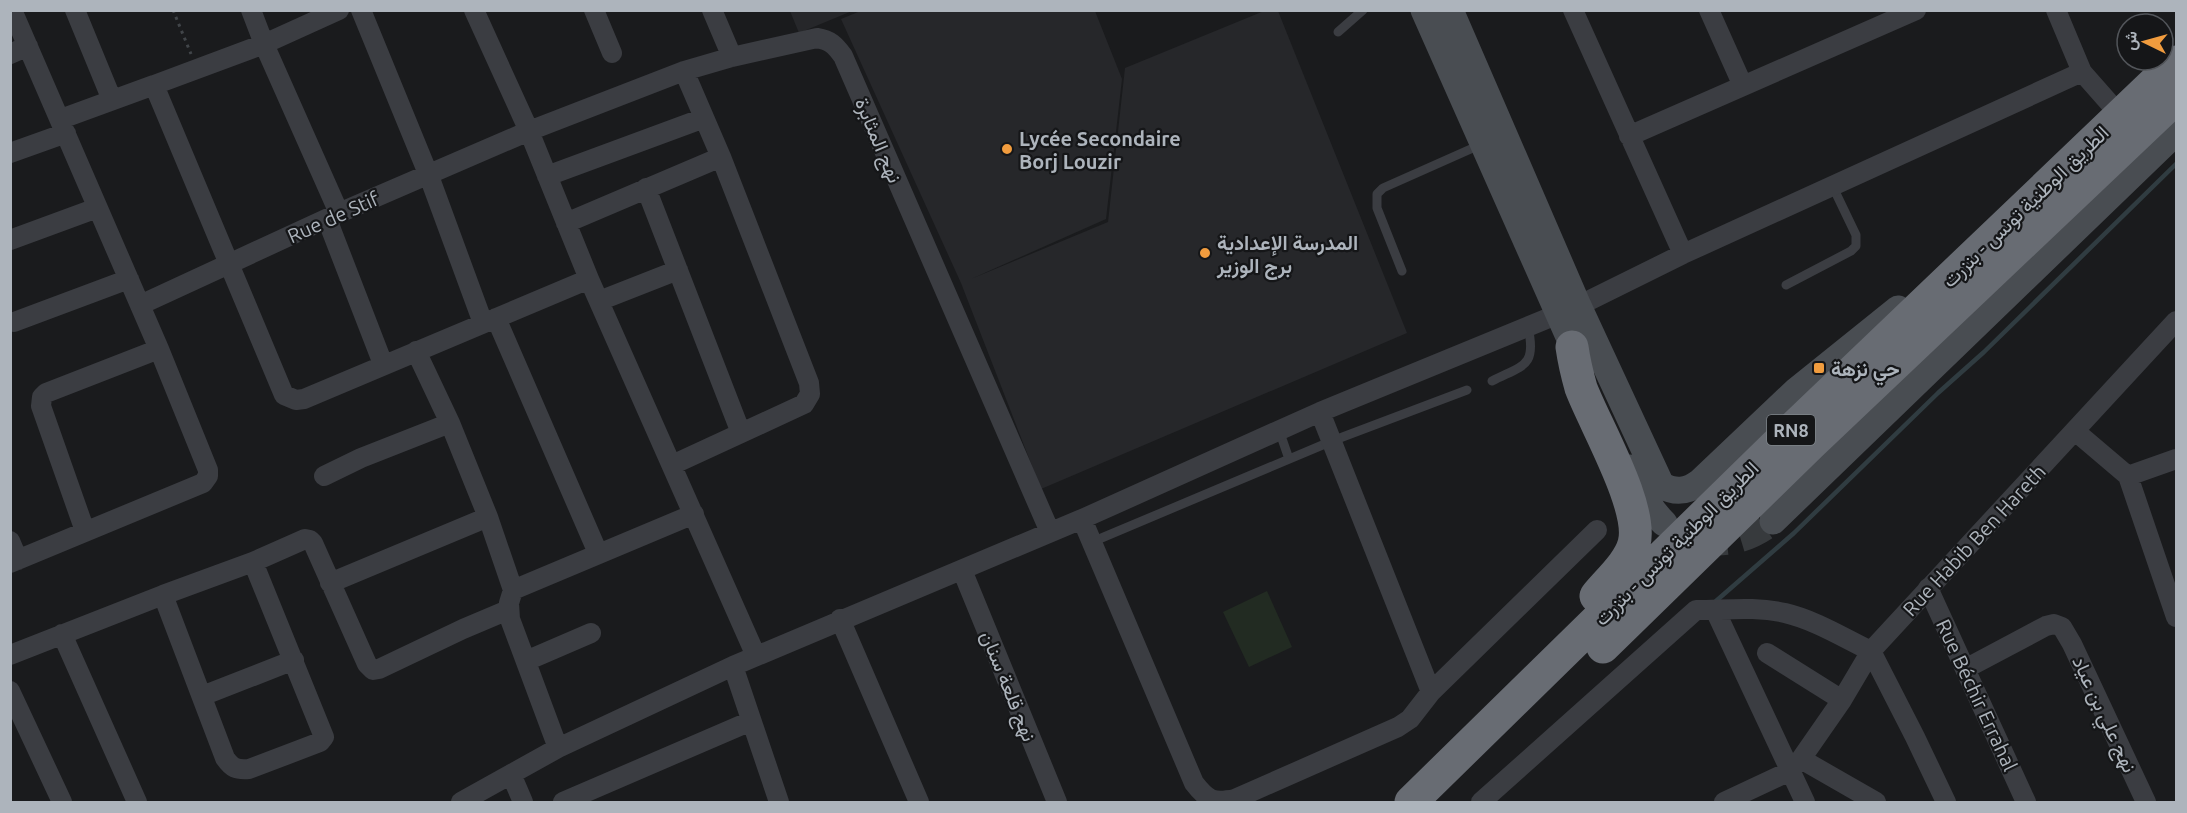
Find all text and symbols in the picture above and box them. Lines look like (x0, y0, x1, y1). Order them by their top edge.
north arrow (2115, 12, 2175, 72)
text: ش (2120, 30, 2141, 51)
street label: نهج المثابرة (848, 94, 907, 187)
street label: الطريق الوطنية تونس - بنزرت (1937, 120, 2114, 293)
place label: Lycée Secondaire Borj Louzir (1019, 127, 1181, 173)
marker: Lycée Secondaire Borj Louzir (1000, 142, 1014, 156)
street label: Rue de Stif (284, 186, 383, 247)
place label: المدرسة الإعدادية برج الوزير (1216, 231, 1358, 280)
marker: المدرسة الإعدادية برج الوزير (1198, 246, 1212, 260)
place label: حي نزهة (1831, 357, 1900, 386)
marker: حي نزهة (1812, 361, 1826, 375)
road number: RN8 (1767, 415, 1815, 445)
street label: الطريق الوطنية تونس - بنزرت (1589, 456, 1764, 631)
street label: Rue Habib Ben Hareth (1898, 460, 2050, 620)
street label: Rue Béchir Errahal (1932, 616, 2022, 774)
street label: نهج قلعة سنان (974, 627, 1042, 746)
street label: نهج علي بن عياد (2063, 652, 2142, 778)

